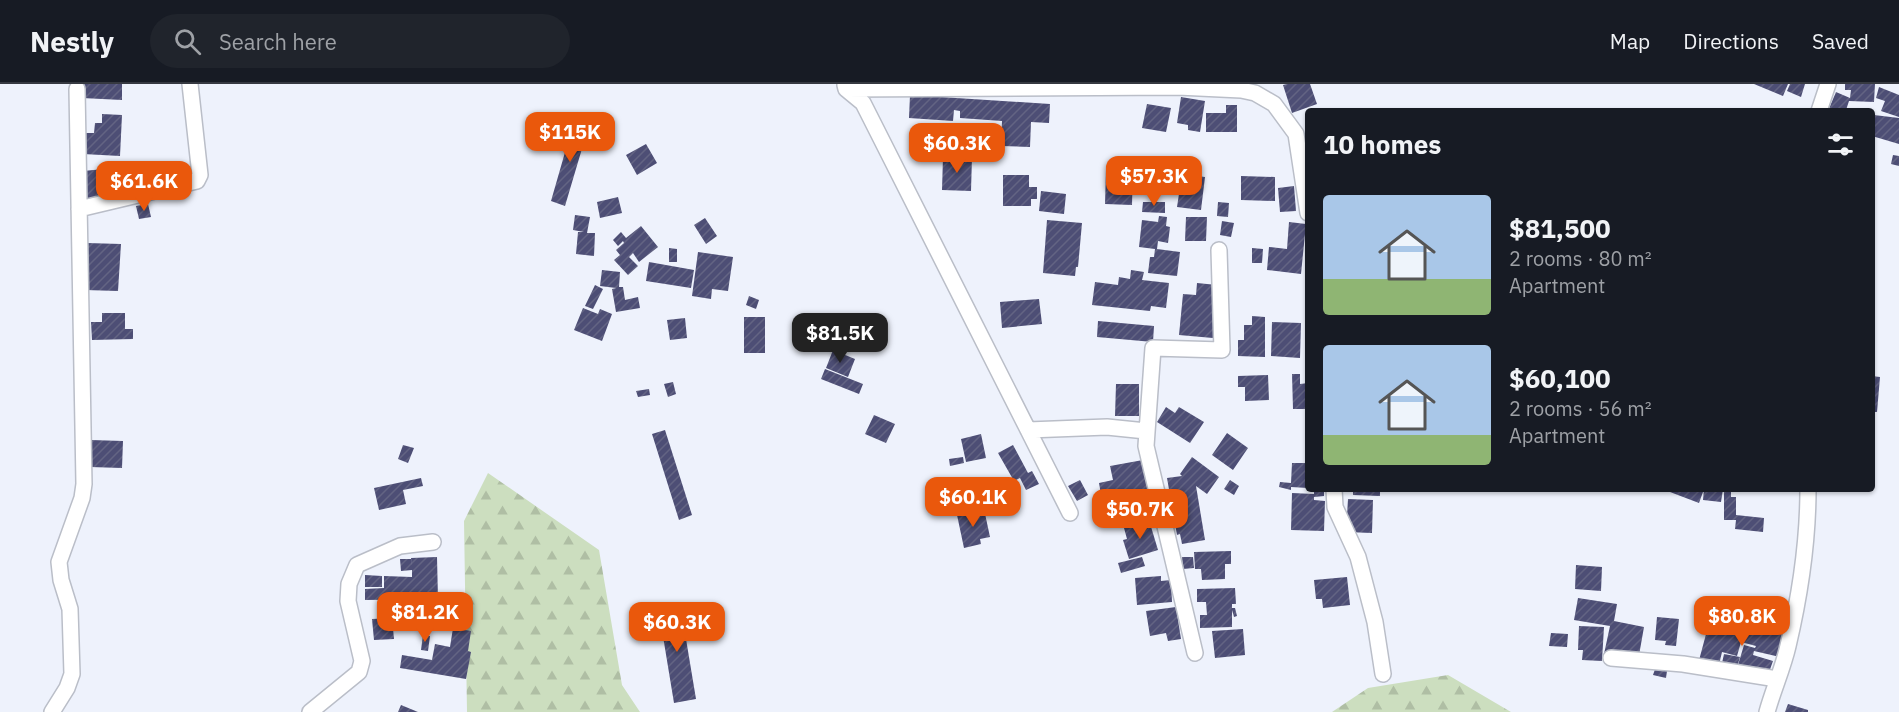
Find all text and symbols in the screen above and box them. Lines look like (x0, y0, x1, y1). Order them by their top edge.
search box (150, 14, 570, 68)
text: Nestly (30, 23, 114, 60)
icon: search (171, 25, 204, 58)
text: Search here (219, 27, 337, 56)
text: Map (1610, 27, 1650, 55)
text: Directions (1683, 27, 1779, 55)
text: Saved (1812, 27, 1869, 55)
pin: $115K (528, 112, 612, 163)
text: $115K (539, 118, 601, 145)
pin: $60.3K (908, 123, 1006, 174)
text: 10 homes (1323, 127, 1441, 161)
icon: filters (1824, 128, 1857, 161)
text: $60.3K (923, 129, 991, 156)
pin: $57.3K (1105, 156, 1203, 207)
pin: $61.6K (95, 161, 193, 212)
text: $57.3K (1120, 162, 1188, 189)
text: $61.6K (110, 167, 178, 194)
text: $81,500 (1509, 211, 1611, 245)
icon: home (1371, 219, 1443, 291)
text: 2 rooms · 80 m² (1509, 245, 1652, 272)
text: Apartment (1509, 272, 1605, 299)
pin: $81.5K (791, 313, 889, 364)
text: $81.5K (806, 319, 874, 346)
text: $60,100 (1509, 361, 1611, 395)
icon: home (1371, 369, 1443, 441)
text: 2 rooms · 56 m² (1509, 395, 1652, 422)
text: Apartment (1509, 422, 1605, 449)
pin: $60.1K (924, 477, 1022, 528)
text: $60.1K (939, 483, 1007, 510)
pin: $50.7K (1091, 489, 1189, 540)
text: $50.7K (1106, 495, 1174, 522)
pin: $81.2K (376, 592, 474, 643)
pin: $80.8K (1693, 596, 1791, 647)
text: $81.2K (391, 598, 459, 625)
pin: $60.3K (628, 602, 726, 653)
text: $80.8K (1708, 602, 1776, 629)
text: $60.3K (643, 608, 711, 635)

